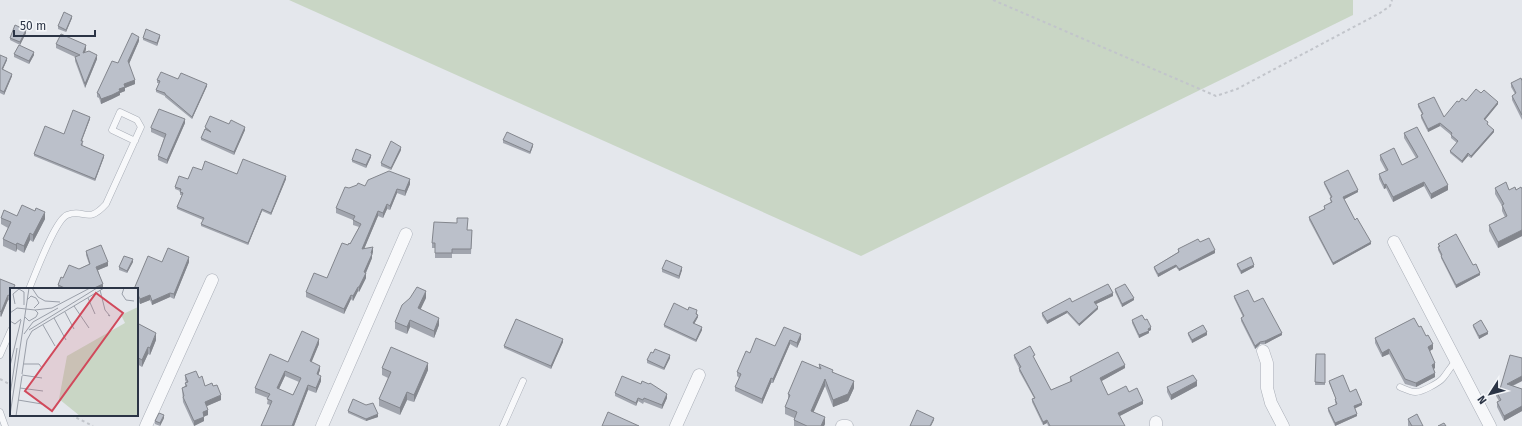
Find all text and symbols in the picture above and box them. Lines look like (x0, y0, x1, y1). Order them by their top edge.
scale bar (14, 12, 95, 38)
text: 50 m (20, 19, 46, 33)
inset map (10, 288, 138, 416)
north arrow (1470, 374, 1510, 414)
text: N (1475, 393, 1490, 406)

